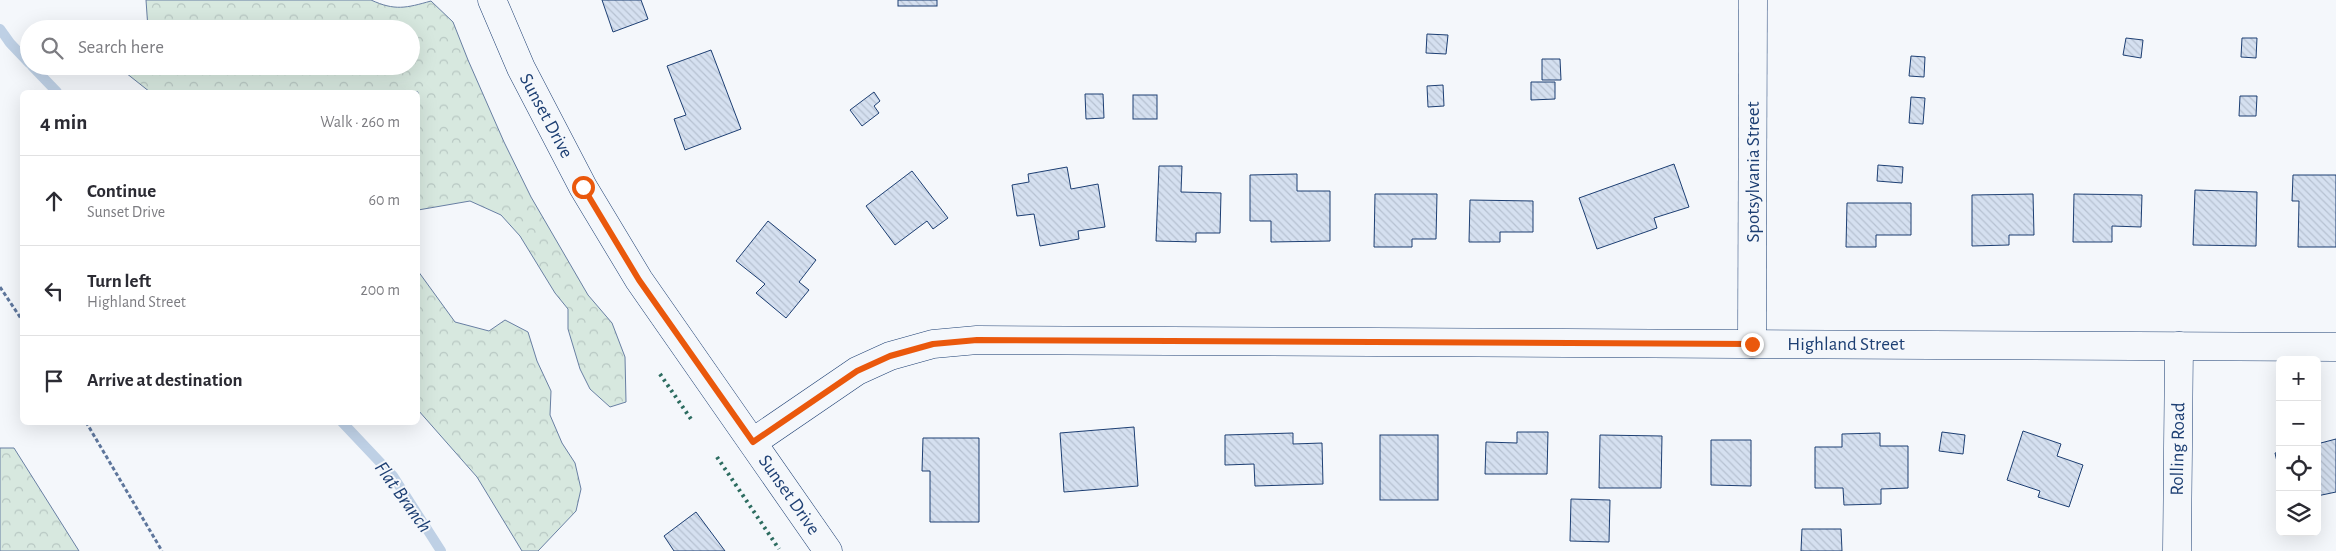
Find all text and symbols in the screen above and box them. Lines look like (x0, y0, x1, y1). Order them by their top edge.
search box (20, 20, 420, 75)
icon: search (38, 34, 66, 62)
text: Search here (78, 38, 164, 57)
street label: Sunset Drive (516, 71, 576, 161)
street label: Spotsylvania Street (1744, 101, 1763, 243)
text: 4 min (40, 112, 87, 133)
text: Walk · 260 m (320, 114, 400, 130)
route start (572, 176, 595, 199)
text: Continue (87, 182, 156, 201)
icon: ahead (40, 187, 68, 215)
text: 60 m (369, 192, 400, 208)
text: Sunset Drive (87, 204, 165, 220)
text: Turn left (87, 272, 151, 291)
icon: left (40, 277, 68, 305)
text: 200 m (360, 282, 400, 298)
text: Highland Street (87, 294, 186, 310)
route end (1741, 333, 1764, 356)
street label: Highland Street (1787, 335, 1905, 354)
map controls (2276, 356, 2321, 536)
button: + (2276, 356, 2321, 401)
icon: arrive (40, 367, 68, 395)
text: Arrive at destination (87, 371, 243, 390)
button: − (2276, 401, 2321, 446)
street label: Rolling Road (2168, 402, 2188, 496)
button: locate (2276, 446, 2321, 491)
street label: Sunset Drive (755, 452, 823, 538)
water label: Flat Branch (371, 458, 435, 536)
button: layers (2276, 491, 2321, 536)

